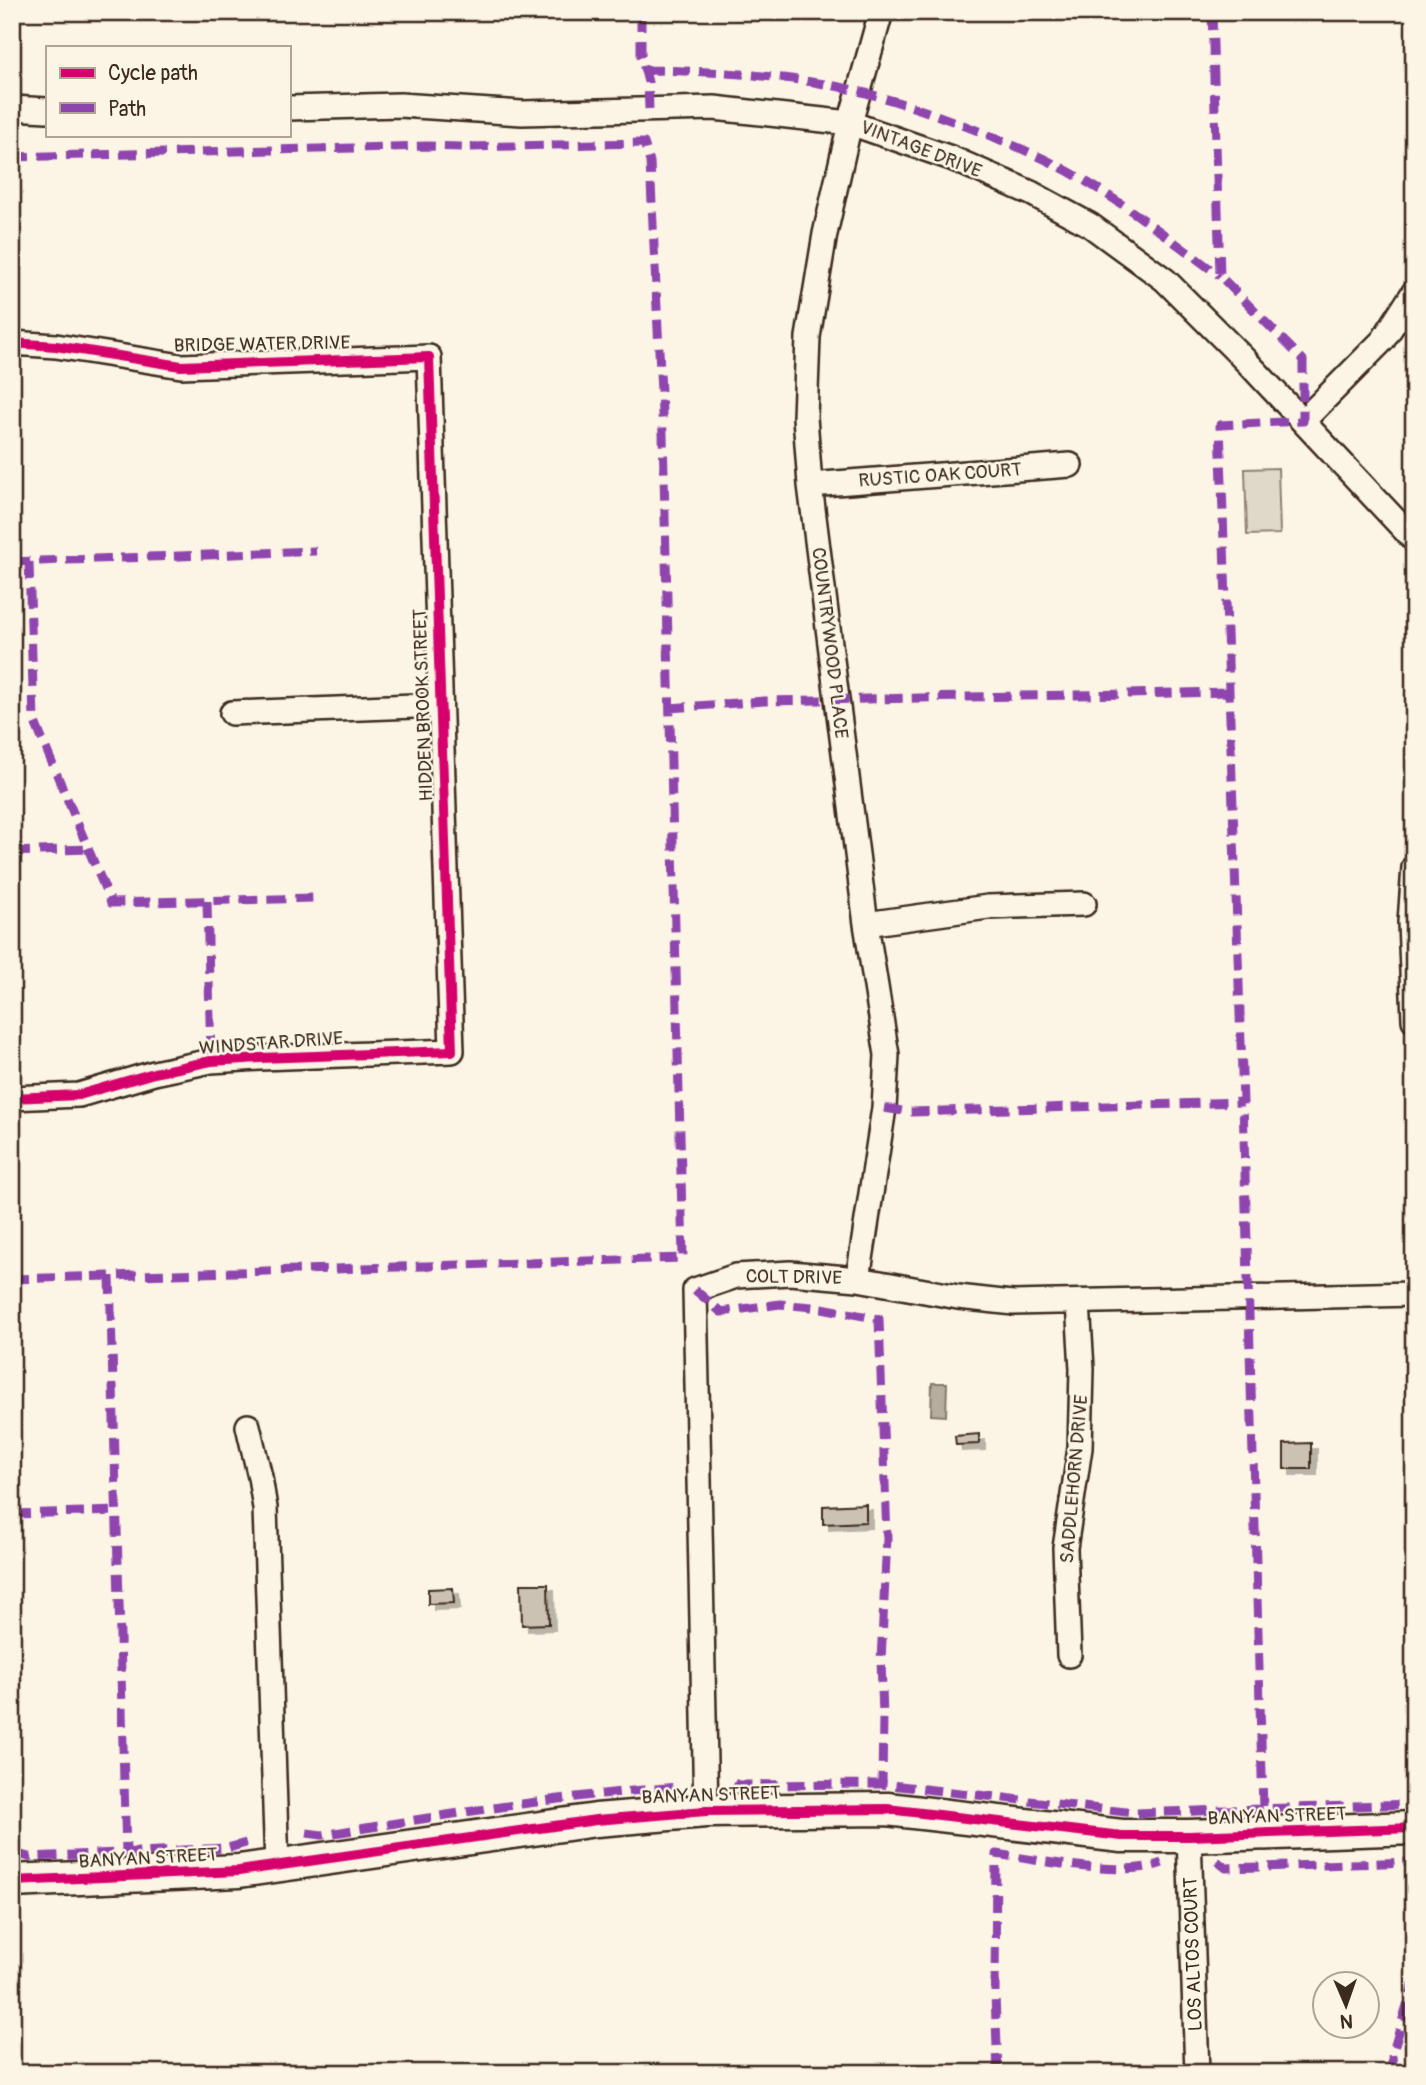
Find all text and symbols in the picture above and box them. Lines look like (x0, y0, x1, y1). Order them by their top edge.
legend (46, 46, 290, 136)
text: Cycle path (108, 60, 198, 87)
text: Path (108, 96, 146, 123)
street label: VINTAGE DRIVE (857, 115, 985, 183)
street label: BRIDGE WATER DRIVE (173, 330, 351, 358)
street label: RUSTIC OAK COURT (858, 457, 1022, 493)
street label: COUNTRYWOOD PLACE (806, 546, 854, 740)
street label: HIDDEN BROOK STREET (408, 608, 438, 802)
street label: WINDSTAR DRIVE (198, 1026, 344, 1060)
street label: COLT DRIVE (746, 1264, 843, 1290)
street label: SADDLEHORN DRIVE (1055, 1393, 1093, 1564)
street label: BANYAN STREET (641, 1781, 781, 1809)
street label: BANYAN STREET (1207, 1802, 1347, 1830)
street label: BANYAN STREET (78, 1842, 218, 1874)
street label: LOS ALTOS COURT (1178, 1876, 1208, 2032)
north arrow (1310, 1969, 1380, 2039)
text: N (1340, 2009, 1353, 2033)

